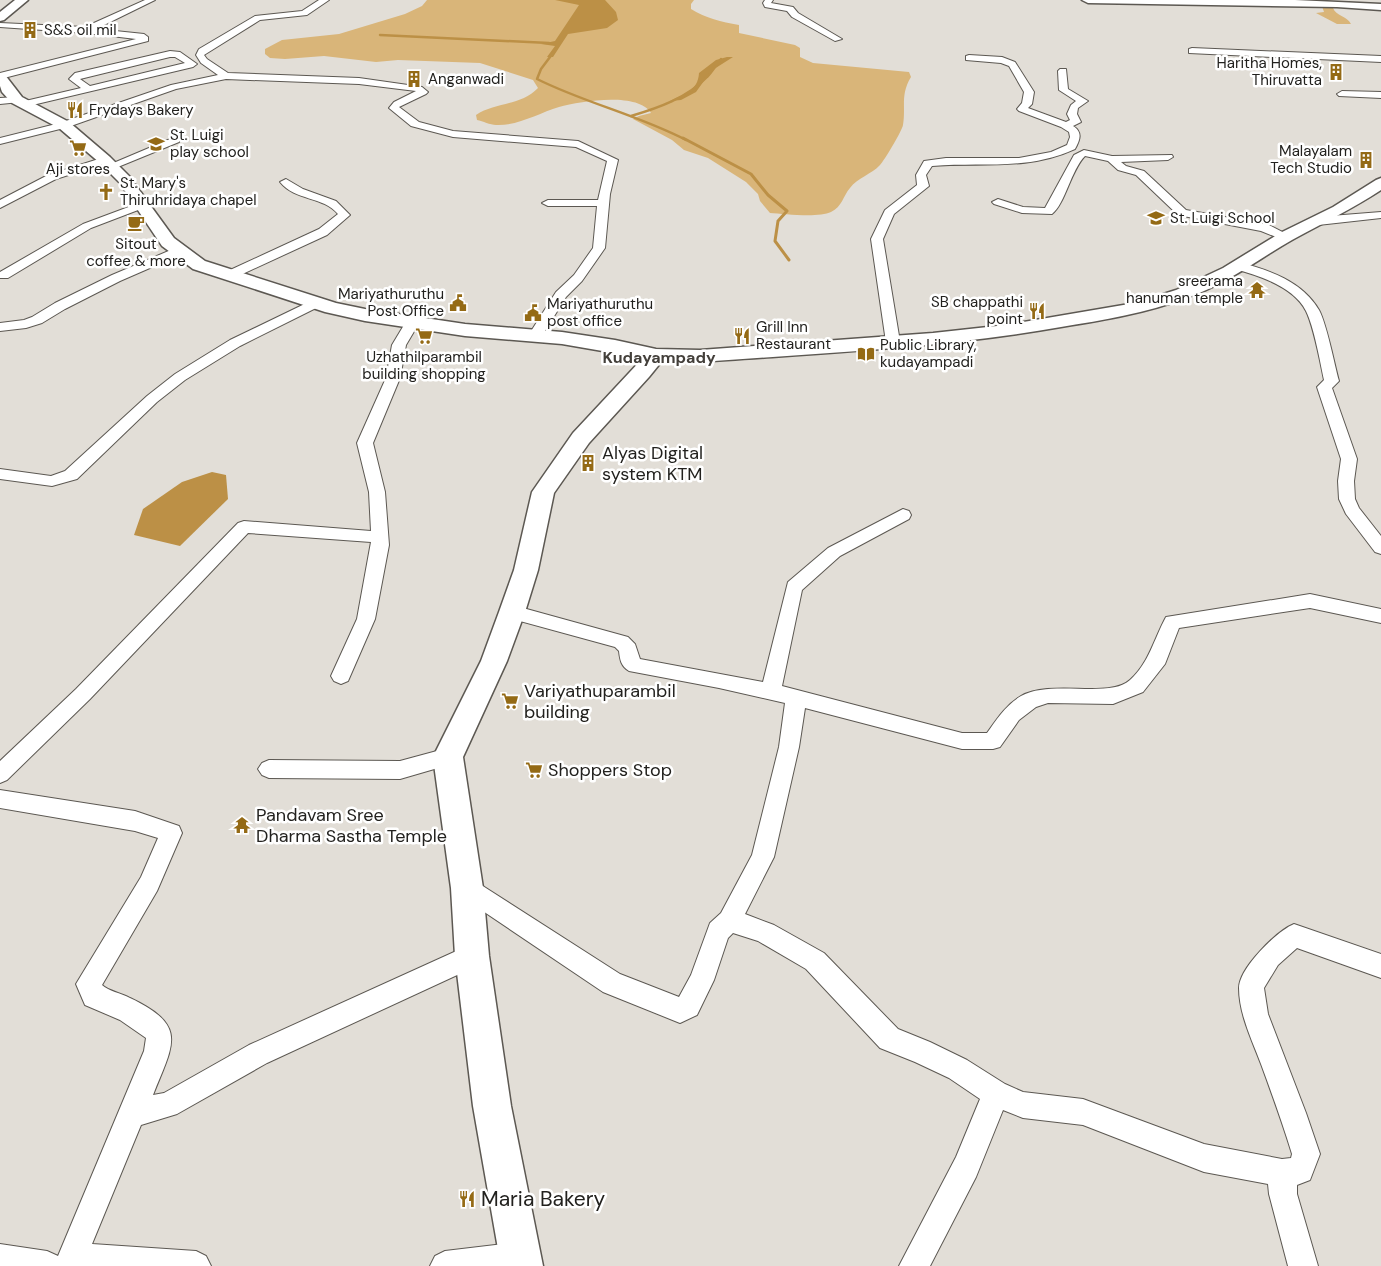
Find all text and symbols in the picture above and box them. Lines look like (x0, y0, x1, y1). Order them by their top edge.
building icon: S&S oil mil (20, 20, 40, 40)
place label: S&S oil mil (44, 20, 117, 40)
place label: Haritha Homes, Thiruvatta (1217, 53, 1322, 90)
building icon: Haritha Homes, Thiruvatta (1326, 62, 1346, 82)
building icon: Anganwadi (404, 69, 424, 89)
place label: Anganwadi (428, 69, 504, 89)
restaurant icon: Frydays Bakery (65, 100, 85, 120)
place label: Frydays Bakery (89, 100, 194, 120)
place label: St. Luigi play school (170, 125, 249, 162)
school or university icon: St. Luigi play school (146, 134, 166, 154)
supermarket icon: Aji stores (68, 138, 88, 158)
place label: Malayalam Tech Studio (1270, 141, 1352, 178)
building icon: Malayalam Tech Studio (1356, 150, 1376, 170)
place label: Aji stores (46, 159, 110, 179)
place label: St. Mary's Thiruhridaya chapel (120, 173, 257, 210)
church icon: St. Mary's Thiruhridaya chapel (96, 182, 116, 202)
school or university icon: St. Luigi School (1146, 208, 1166, 228)
place label: St. Luigi School (1170, 208, 1275, 228)
cafe icon: Sitout coffee & more (126, 213, 146, 233)
place label: Sitout coffee & more (86, 234, 186, 271)
place label: sreerama hanuman temple (1126, 271, 1243, 308)
temple icon: sreerama hanuman temple (1247, 280, 1267, 300)
place label: Mariyathuruthu Post Office (338, 284, 444, 321)
place label: SB chappathi point (931, 292, 1023, 329)
public building icon: Mariyathuruthu Post Office (448, 293, 468, 313)
place label: Mariyathuruthu post office (547, 294, 653, 331)
restaurant icon: SB chappathi point (1027, 301, 1047, 321)
public building icon: Mariyathuruthu post office (523, 303, 543, 323)
place label: Grill Inn Restaurant (756, 317, 831, 354)
supermarket icon: Uzhathilparambil building shopping (414, 326, 434, 346)
restaurant icon: Grill Inn Restaurant (732, 326, 752, 346)
place label: Public Library, kudayampadi (880, 335, 977, 372)
library icon: Public Library, kudayampadi (856, 344, 876, 364)
place label: Uzhathilparambil building shopping (362, 347, 486, 384)
district label: Kudayampady (602, 347, 716, 368)
place label: Alyas Digital system KTM (602, 441, 703, 486)
building icon: Alyas Digital system KTM (578, 453, 598, 473)
place label: Variyathuparambil building (524, 679, 676, 724)
supermarket icon: Variyathuparambil building (500, 691, 520, 711)
place label: Shoppers Stop (548, 758, 672, 782)
supermarket icon: Shoppers Stop (524, 760, 544, 780)
place label: Pandavam Sree Dharma Sastha Temple (256, 803, 447, 848)
temple icon: Pandavam Sree Dharma Sastha Temple (232, 815, 252, 835)
place label: Maria Bakery (481, 1185, 606, 1213)
restaurant icon: Maria Bakery (457, 1189, 477, 1209)

